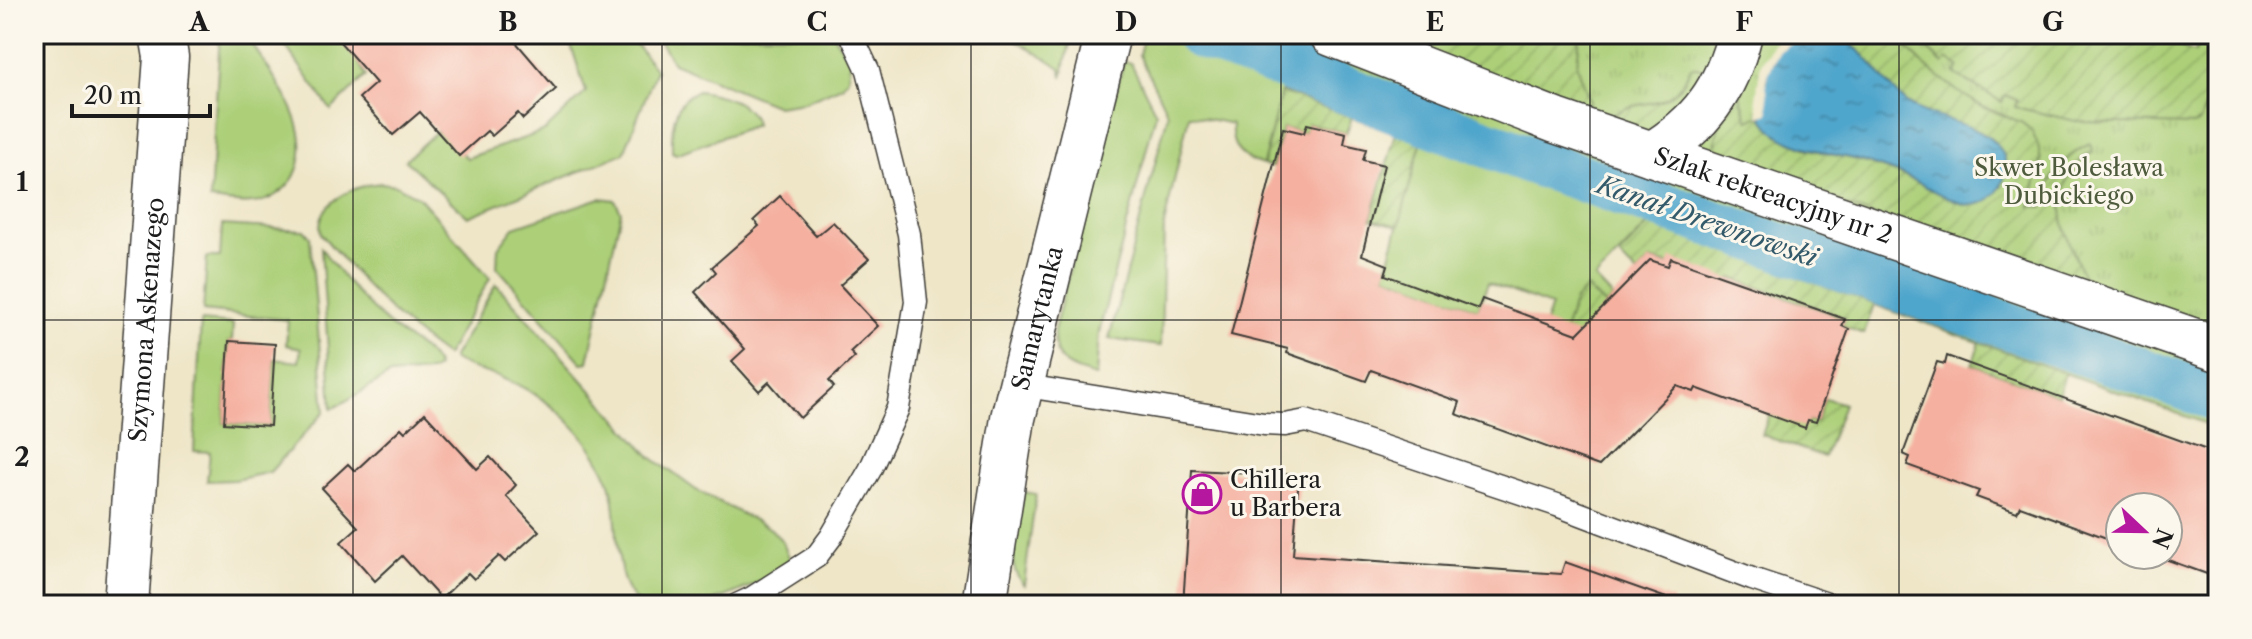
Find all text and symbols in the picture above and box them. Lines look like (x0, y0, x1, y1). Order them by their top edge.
text: A (188, 6, 210, 38)
text: B (498, 6, 518, 38)
text: C (807, 6, 827, 38)
text: D (1115, 6, 1137, 38)
text: E (1426, 6, 1444, 38)
text: F (1735, 6, 1753, 38)
text: G (2042, 6, 2064, 38)
scale bar (72, 68, 210, 118)
text: 20 m (84, 81, 142, 110)
street label: Szlak rekreacyjny nr 2 (1650, 141, 1896, 250)
park label: Skwer Bolesława Dubickiego (1974, 153, 2164, 210)
text: 1 (16, 166, 28, 198)
water label: Kanał Drewnowski (1591, 168, 1823, 274)
street label: Szymona Askenazego (123, 196, 170, 443)
street label: Samarytanka (1005, 243, 1069, 393)
text: 2 (14, 441, 30, 473)
place label: Chillera u Barbera (1230, 465, 1342, 522)
shop icon: Chillera u Barbera (1181, 473, 1223, 515)
north arrow (2104, 491, 2184, 571)
text: N (2146, 524, 2178, 552)

